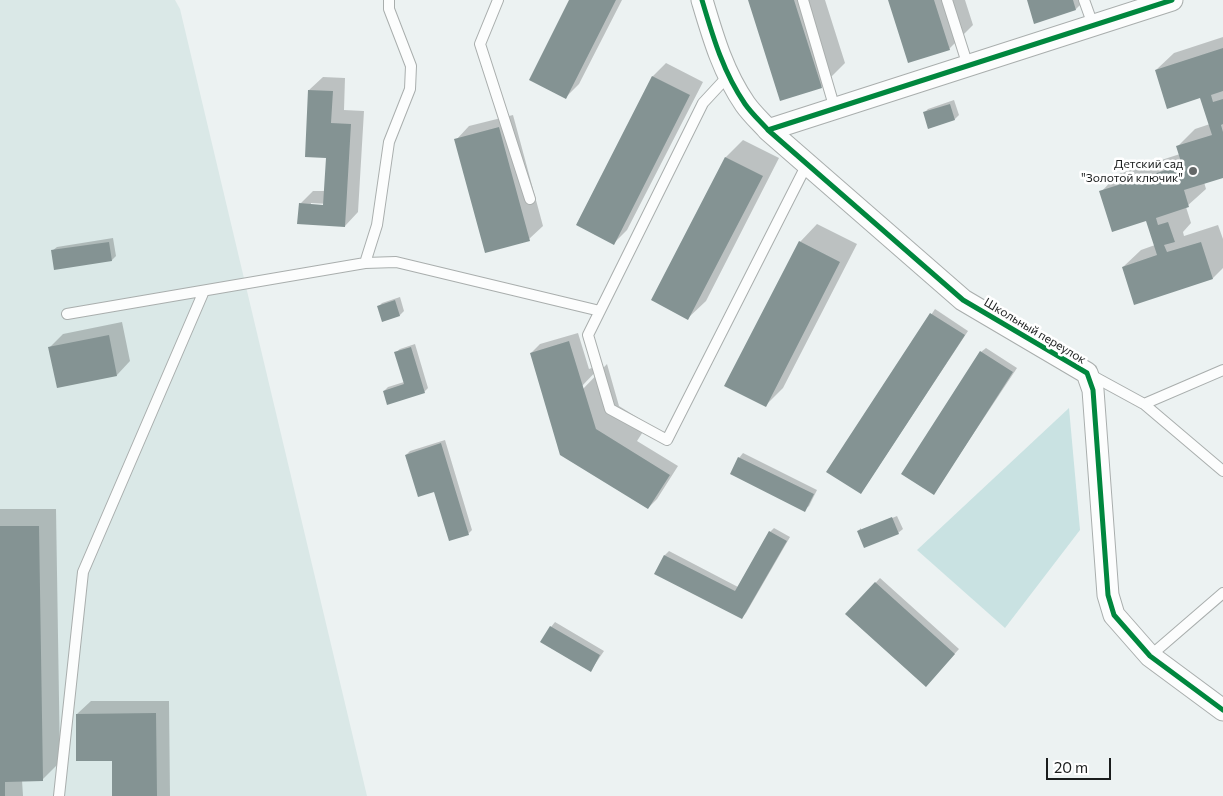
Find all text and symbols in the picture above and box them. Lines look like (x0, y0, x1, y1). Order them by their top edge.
place label: Детский сад "Золотой ключик" (1081, 157, 1183, 185)
marker: Детский сад "Золотой ключик" (1187, 165, 1199, 177)
street label: Школьный переулок (981, 295, 1089, 367)
scale bar (1048, 748, 1113, 780)
text: 20 m (1054, 758, 1088, 776)

